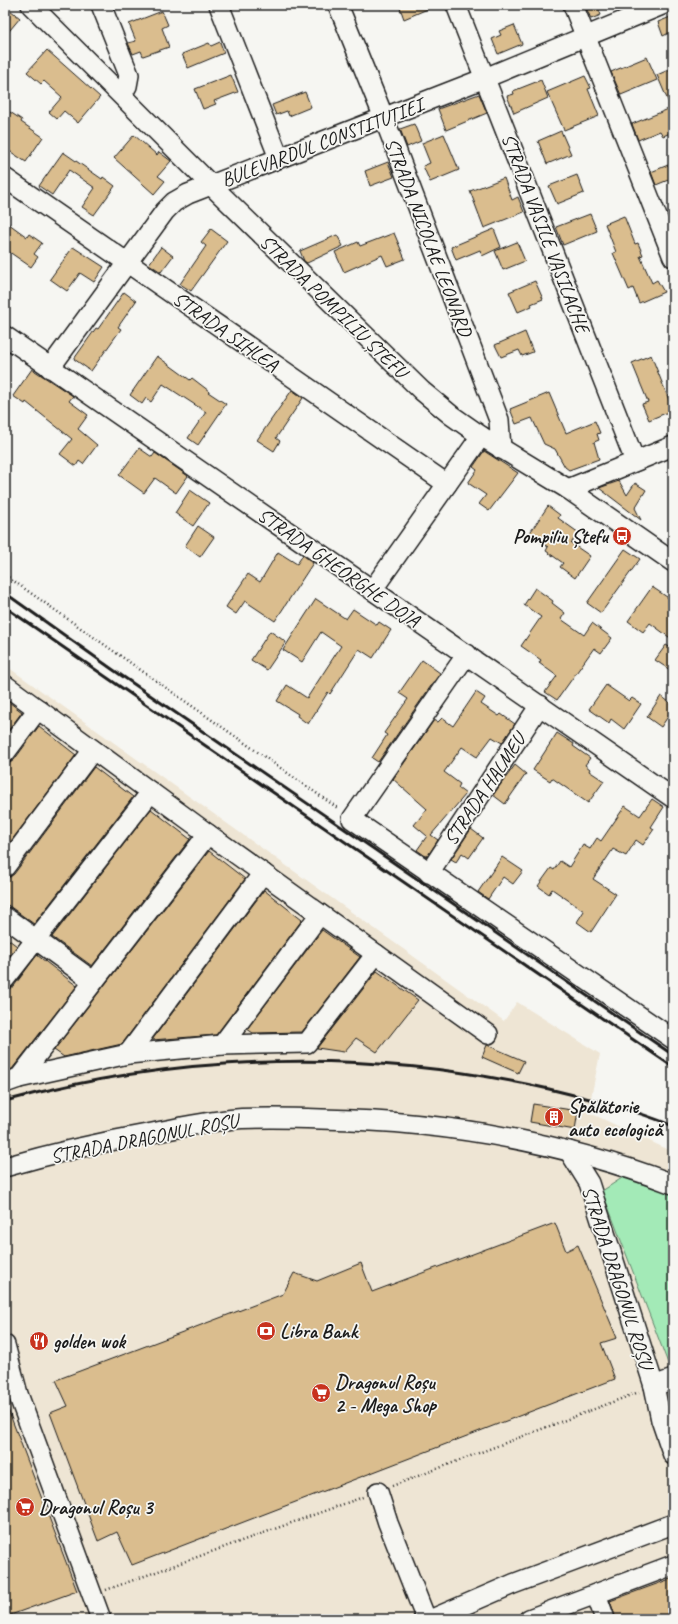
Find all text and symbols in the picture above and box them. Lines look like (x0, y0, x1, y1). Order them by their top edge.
street label: BULEVARDUL CONSTITUȚIEI (218, 91, 430, 193)
street label: STRADA VASILE VASILACHE (496, 130, 596, 339)
street label: STRADA NICOLAE LEONARD (379, 134, 478, 341)
street label: STRADA POMPILIU ȘTEFU (255, 229, 415, 386)
street label: STRADA SIHLEA (168, 286, 284, 378)
street label: STRADA GHEORGHE DOJA (253, 502, 425, 633)
place label: Pompiliu Ștefu (513, 524, 610, 549)
bus stop icon: Pompiliu Ștefu (611, 525, 633, 547)
street label: STRADA HALMEU (438, 726, 533, 850)
place label: Spălătorie auto ecologică (568, 1094, 665, 1142)
building icon: Spălătorie auto ecologică (543, 1106, 565, 1128)
street label: STRADA DRAGONUL ROȘU (48, 1107, 243, 1169)
street label: STRADA DRAGONUL ROȘU (576, 1183, 660, 1375)
place label: Libra Bank (280, 1319, 360, 1344)
bank icon: Libra Bank (255, 1320, 277, 1342)
place label: golden wok (53, 1329, 126, 1354)
restaurant icon: golden wok (28, 1330, 50, 1352)
place label: Dragonul Roșu 2 - Mega Shop (335, 1370, 437, 1418)
supermarket icon: Dragonul Roșu 2 - Mega Shop (310, 1382, 332, 1404)
place label: Dragonul Roșu 3 (39, 1495, 154, 1520)
supermarket icon: Dragonul Roșu 3 (14, 1496, 36, 1518)

